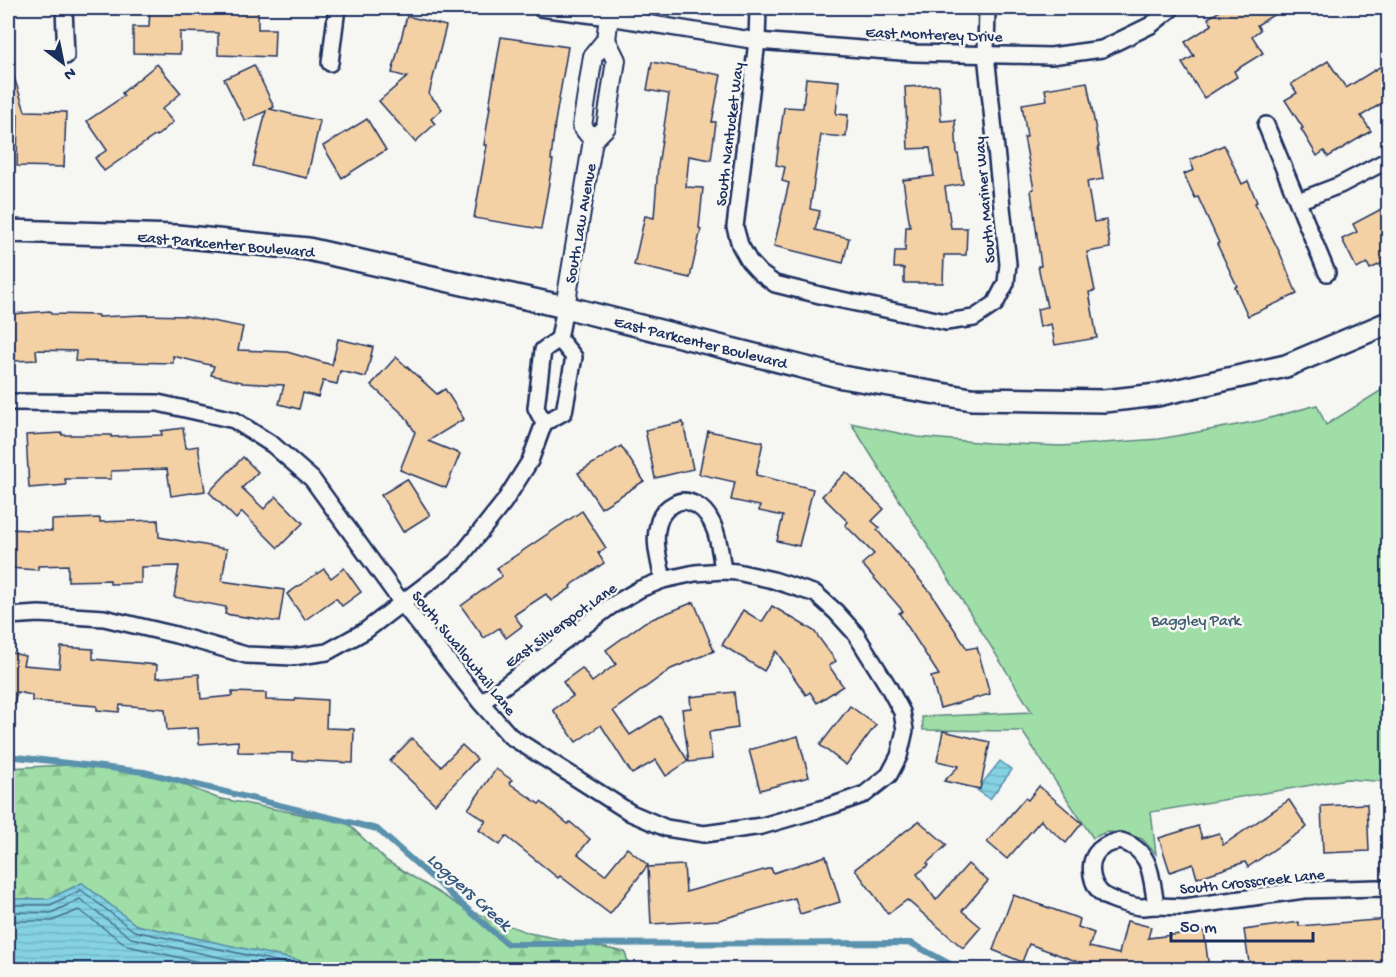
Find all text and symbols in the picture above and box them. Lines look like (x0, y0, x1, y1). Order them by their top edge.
street label: East Monterey Drive (865, 25, 1004, 48)
north arrow (33, 33, 93, 93)
street label: South Nantucket Way (713, 61, 750, 207)
text: N (59, 62, 79, 84)
street label: South Mariner Way (971, 136, 1001, 264)
street label: South Law Avenue (563, 162, 602, 285)
street label: East Parkcenter Boulevard (136, 229, 317, 264)
street label: East Parkcenter Boulevard (612, 314, 790, 376)
street label: East Silverspot Lane (502, 579, 622, 674)
street label: South Swallowtail Lane (406, 588, 519, 721)
park label: Baggley Park (1150, 613, 1242, 632)
water label: Loggers Creek (422, 850, 516, 937)
street label: South Crosscreek Lane (1179, 866, 1327, 901)
scale bar (1171, 905, 1314, 943)
text: 50 m (1180, 918, 1217, 939)

